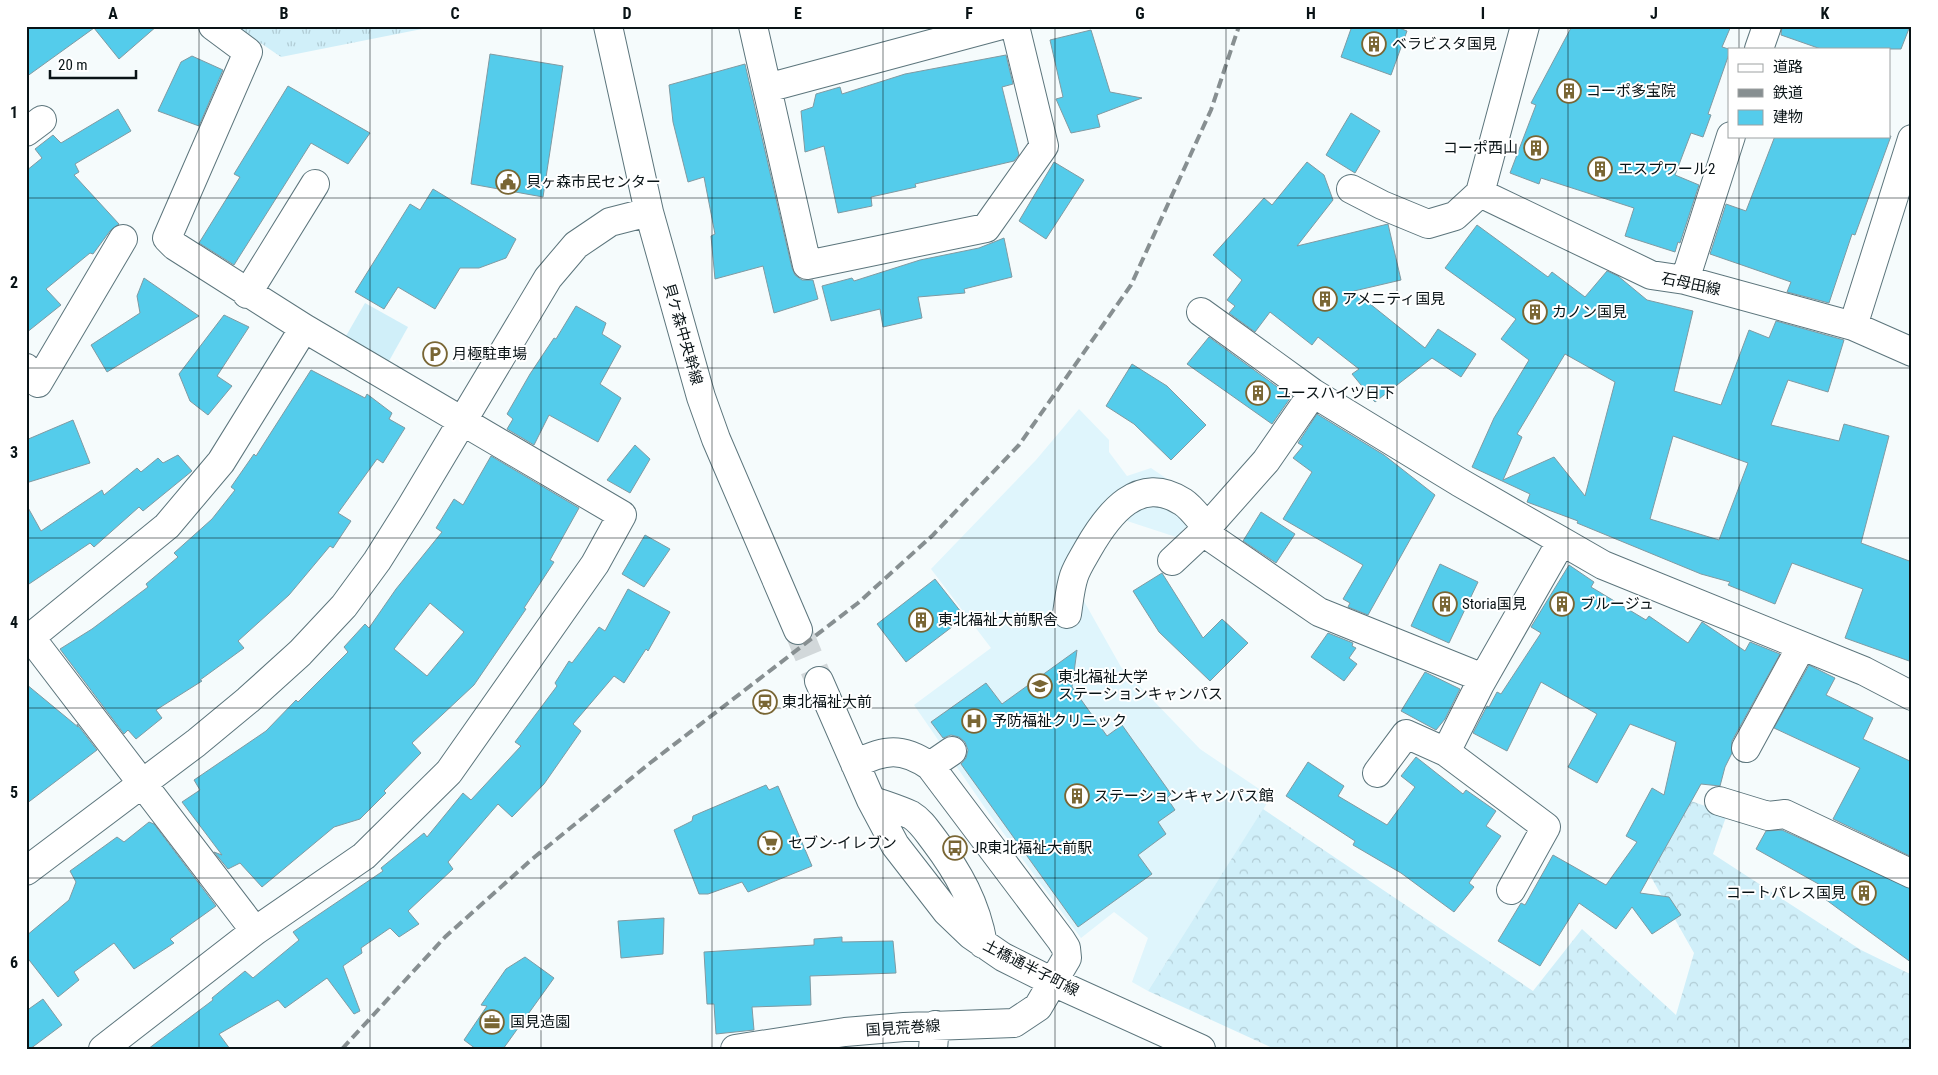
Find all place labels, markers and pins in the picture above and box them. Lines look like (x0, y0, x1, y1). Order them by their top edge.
building icon: ベラビスタ国見 (1361, 31, 1387, 57)
place label: ベラビスタ国見 (1392, 35, 1497, 53)
building icon: コーポ多宝院 (1556, 78, 1582, 104)
place label: コーポ多宝院 (1586, 82, 1676, 100)
building icon: コーポ西山 (1523, 135, 1549, 161)
place label: コーポ西山 (1443, 139, 1518, 157)
building icon: エスプワール2 (1587, 156, 1613, 182)
place label: エスプワール2 (1618, 160, 1715, 178)
public building icon: 貝ヶ森市民センター (495, 169, 521, 195)
place label: 貝ヶ森市民センター (526, 173, 661, 191)
building icon: アメニティ国見 (1312, 286, 1338, 312)
place label: アメニティ国見 (1342, 290, 1445, 308)
building icon: カノン国見 (1522, 299, 1548, 325)
place label: カノン国見 (1552, 303, 1627, 321)
parking icon: 月極駐車場 (422, 341, 448, 367)
place label: 月極駐車場 (452, 345, 527, 363)
building icon: ユースハイツ日下 (1245, 380, 1271, 406)
place label: ユースハイツ日下 (1276, 384, 1395, 402)
building icon: Storia国見 (1432, 591, 1458, 617)
building icon: ブルージュ (1549, 591, 1575, 617)
place label: Storia国見 (1462, 595, 1527, 613)
place label: ブルージュ (1580, 595, 1654, 613)
building icon: 東北福祉大前駅舎 (908, 607, 934, 633)
place label: 東北福祉大前駅舎 (938, 611, 1058, 629)
place label: 東北福祉大学 ステーションキャンパス (1058, 668, 1223, 703)
school or university icon: 東北福祉大学 ステーションキャンパス (1027, 673, 1053, 699)
station icon: 東北福祉大前 (752, 689, 778, 715)
place label: 東北福祉大前 (782, 693, 872, 711)
hospital icon: 予防福祉クリニック (961, 708, 987, 734)
place label: 予防福祉クリニック (992, 712, 1127, 730)
building icon: ステーションキャンパス館 (1064, 783, 1090, 809)
place label: ステーションキャンパス館 (1094, 787, 1274, 805)
supermarket icon: セブン-イレブン (757, 830, 783, 856)
place label: セブン-イレブン (788, 834, 897, 852)
bus stop icon: JR東北福祉大前駅 (942, 835, 968, 861)
place label: JR東北福祉大前駅 (972, 839, 1092, 857)
building icon: コートパレス国見 (1851, 880, 1877, 906)
place label: コートパレス国見 (1726, 884, 1846, 902)
office icon: 国見造園 (479, 1009, 505, 1035)
place label: 国見造園 (510, 1013, 570, 1031)

